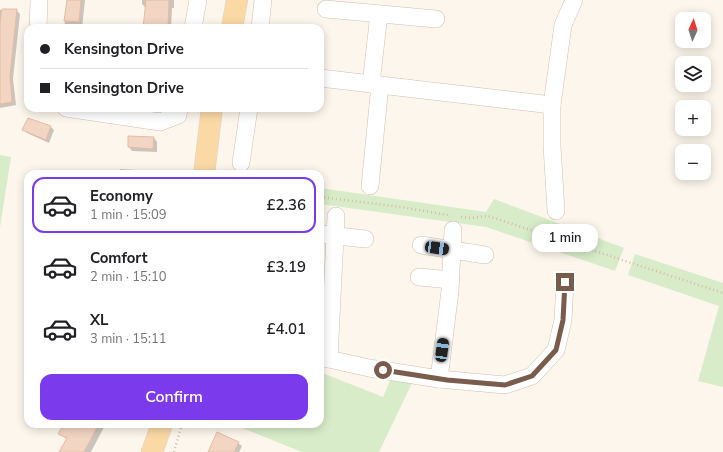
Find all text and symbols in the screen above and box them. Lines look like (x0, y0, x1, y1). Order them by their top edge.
north arrow (675, 12, 711, 48)
map controls (675, 12, 711, 180)
text: Kensington Drive (64, 39, 184, 59)
button: layers (675, 56, 711, 92)
text: Kensington Drive (64, 78, 184, 98)
button: + (675, 100, 711, 136)
button: − (675, 144, 711, 180)
text: Economy (90, 186, 153, 206)
icon: car (42, 187, 78, 223)
text: £2.36 (266, 195, 306, 215)
text: 1 min · 15:09 (90, 206, 166, 224)
callout: 1 min (532, 224, 598, 252)
text: 1 min (548, 229, 582, 247)
car (424, 240, 450, 256)
text: Comfort (90, 248, 147, 268)
icon: car (42, 249, 78, 285)
text: £3.19 (266, 257, 306, 277)
text: 2 min · 15:10 (90, 268, 166, 286)
route end (556, 273, 574, 291)
text: XL (90, 310, 109, 330)
icon: car (42, 311, 78, 347)
text: £4.01 (266, 319, 306, 339)
text: 3 min · 15:11 (90, 330, 166, 348)
car (434, 337, 450, 363)
route start (374, 361, 392, 379)
button: Confirm (40, 374, 308, 420)

